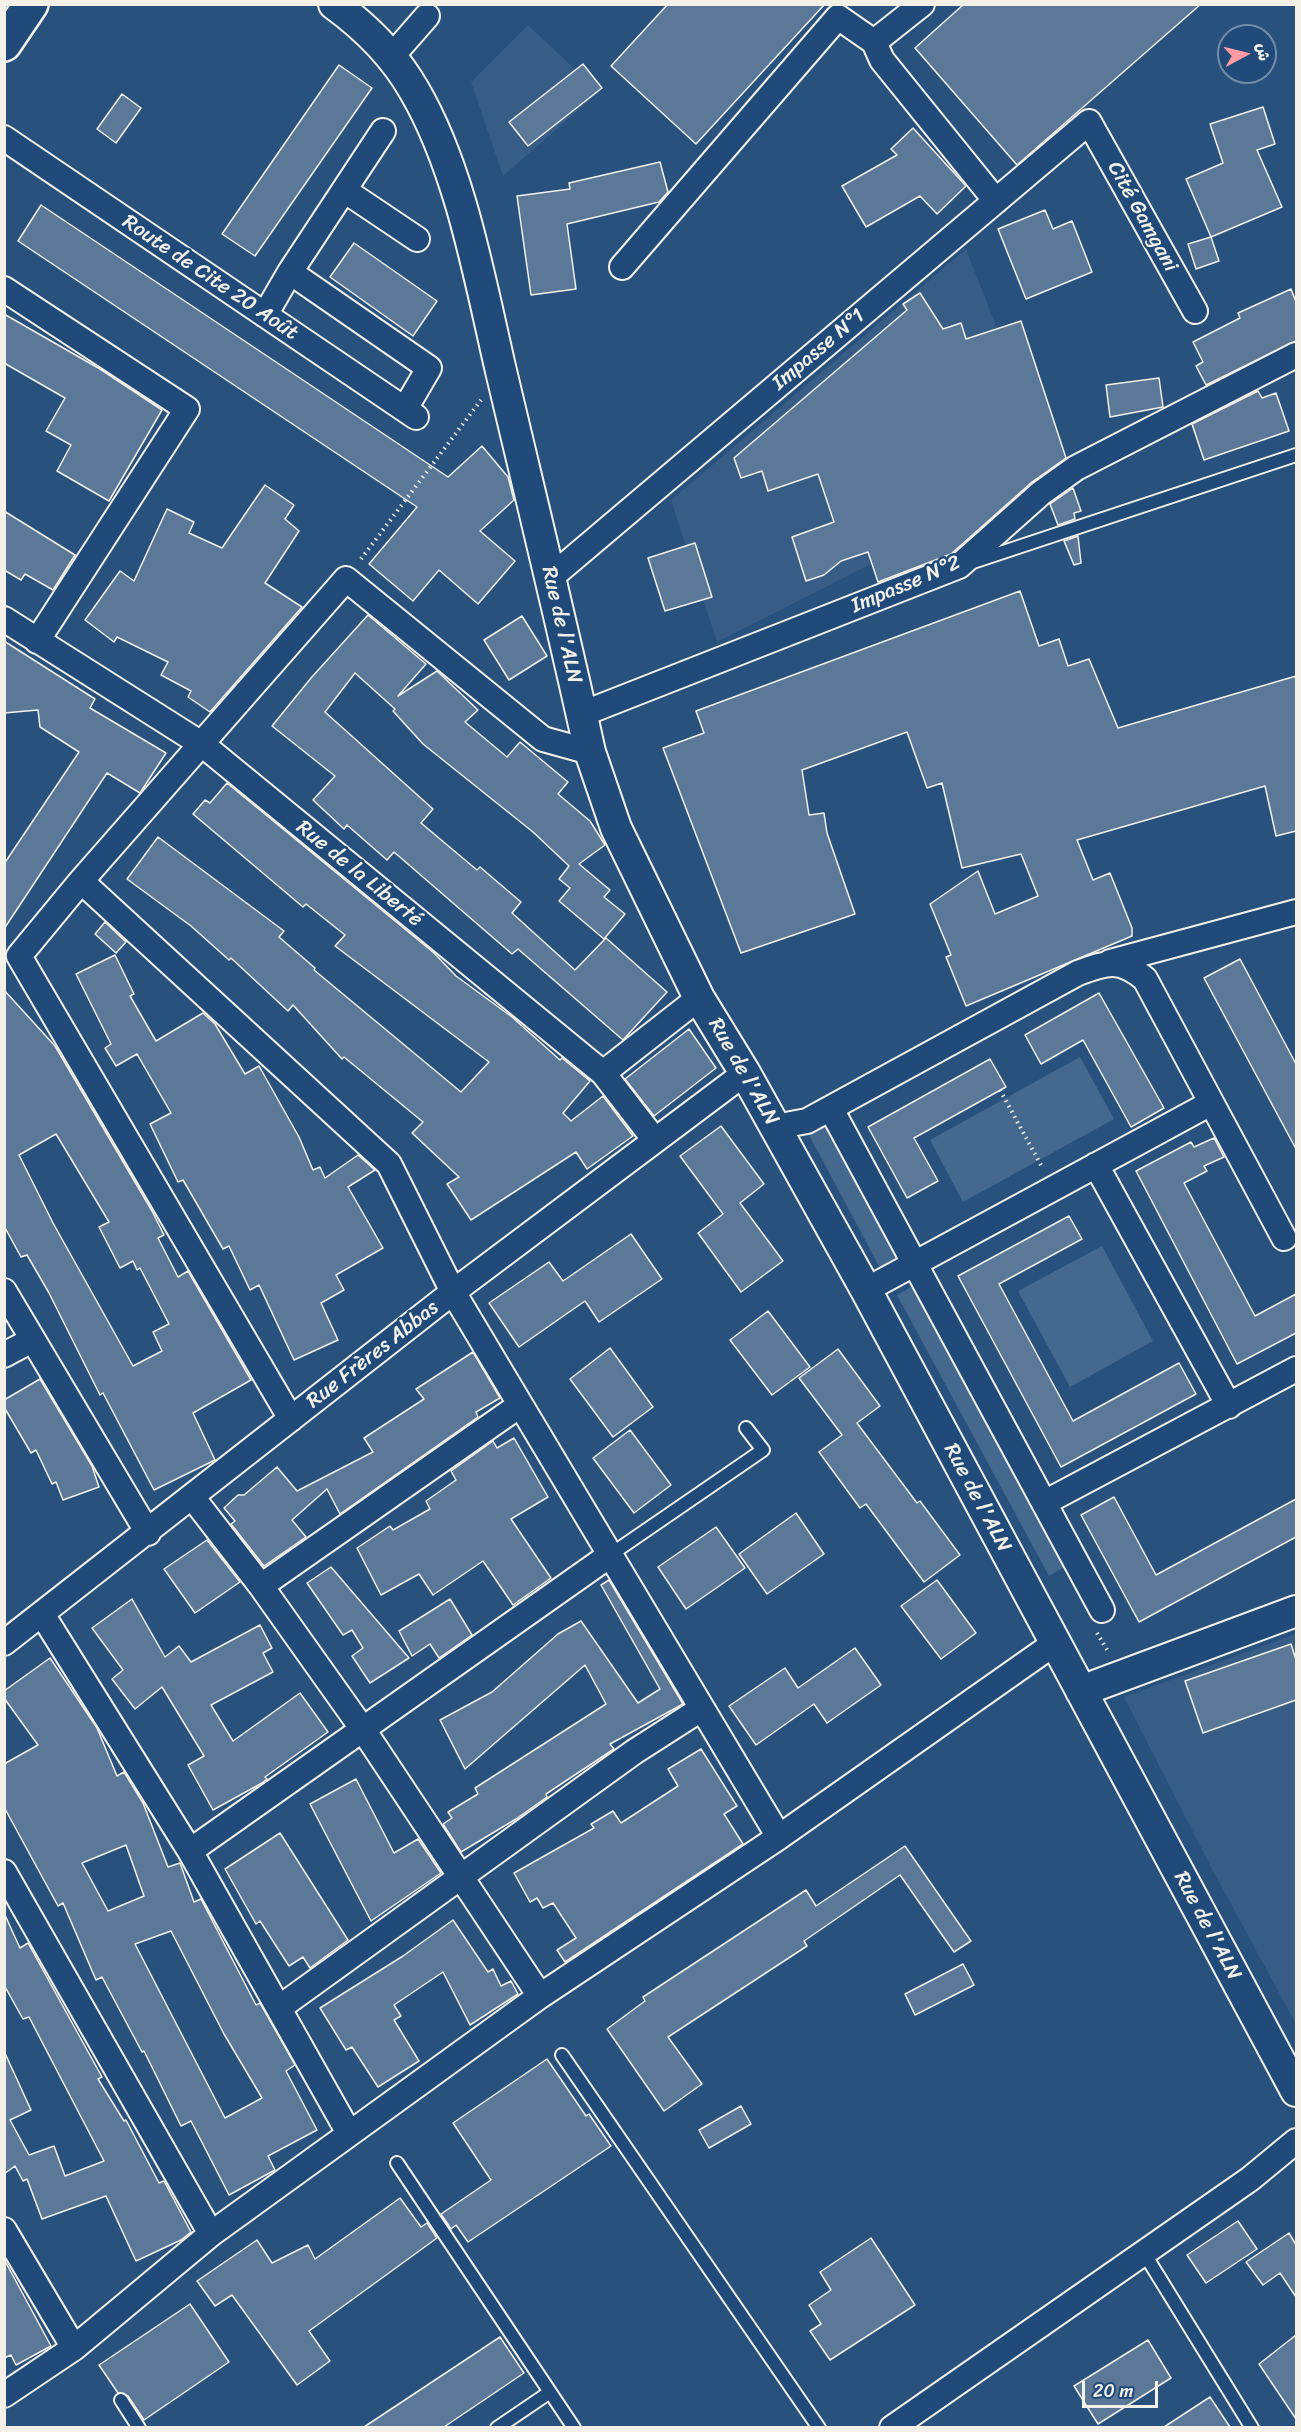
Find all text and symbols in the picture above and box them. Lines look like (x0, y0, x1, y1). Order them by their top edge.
north arrow (1217, 24, 1277, 84)
text: ش (1248, 41, 1279, 62)
street label: Cité Gamgani (1101, 157, 1183, 277)
street label: Route de Cite 20 Août (117, 210, 303, 346)
street label: Impasse N°1 (768, 304, 870, 396)
street label: Impasse N°2 (848, 551, 964, 619)
street label: Rue de l'ALN (535, 564, 587, 686)
street label: Rue de la Liberté (291, 815, 427, 933)
street label: Rue de l'ALN (702, 1014, 784, 1130)
street label: Rue Frères Abbas (302, 1296, 444, 1414)
street label: Rue de l'ALN (938, 1439, 1016, 1557)
street label: Rue de l'ALN (1168, 1867, 1246, 1985)
scale bar (1085, 2369, 1162, 2407)
text: 20 m (1093, 2375, 1133, 2407)

